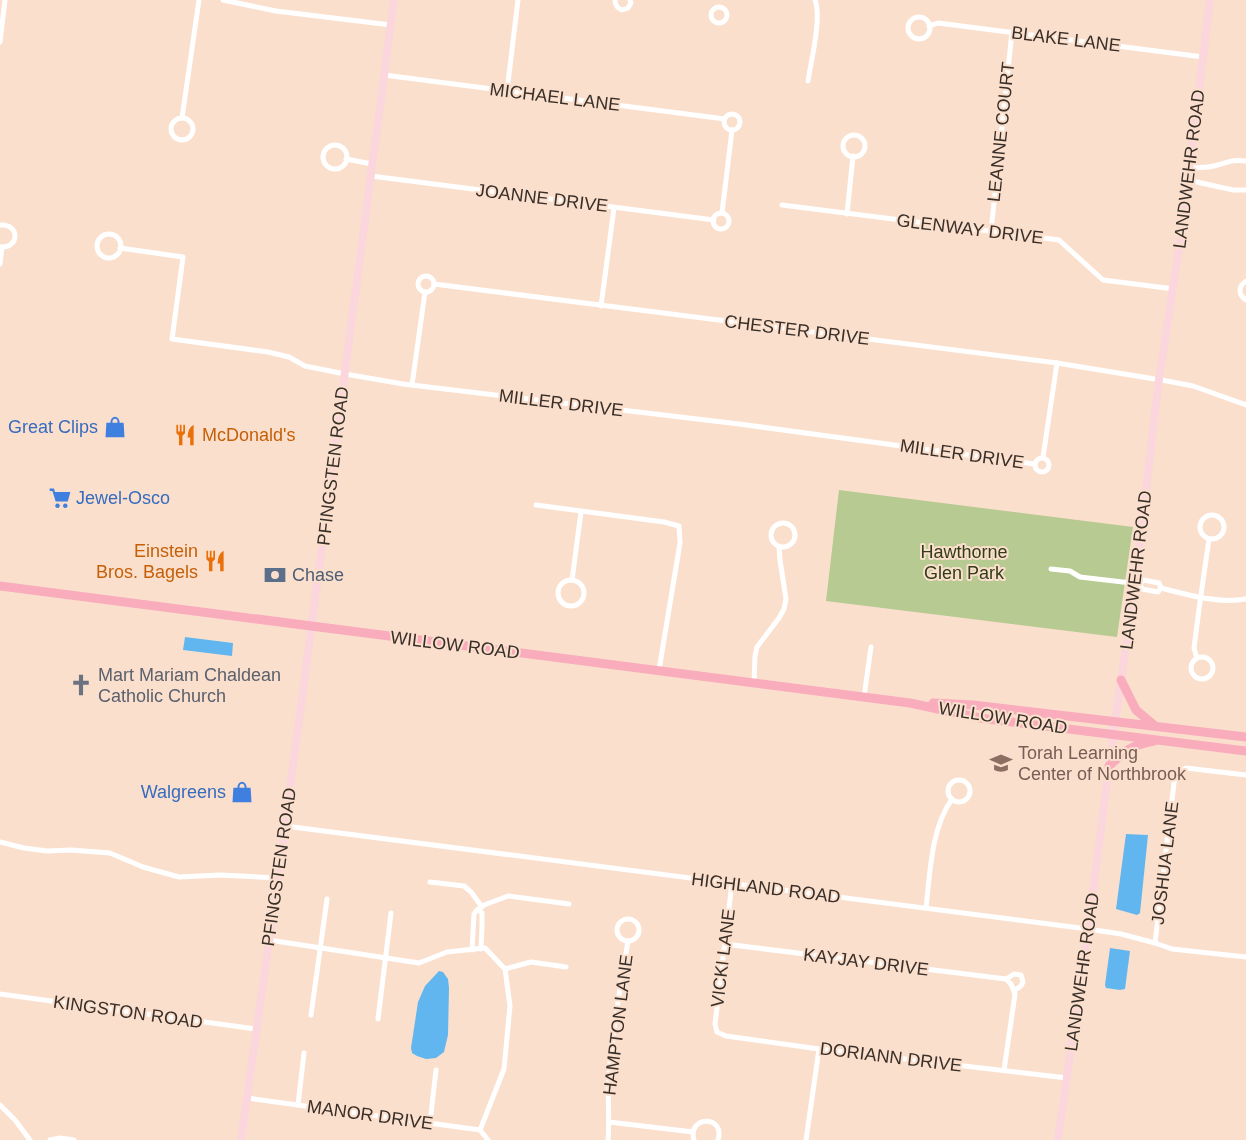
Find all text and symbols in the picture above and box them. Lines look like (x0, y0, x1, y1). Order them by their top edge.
street label: BLAKE LANE (1010, 22, 1122, 56)
street label: LEANNE COURT (984, 61, 1018, 203)
street label: MICHAEL LANE (489, 79, 621, 115)
street label: LANDWEHR ROAD (1169, 88, 1209, 250)
street label: JOANNE DRIVE (475, 180, 609, 216)
street label: GLENWAY DRIVE (895, 210, 1045, 248)
street label: CHESTER DRIVE (723, 311, 871, 349)
street label: PFINGSTEN ROAD (313, 385, 353, 547)
street label: MILLER DRIVE (498, 385, 624, 421)
shop icon: Great Clips (102, 414, 128, 440)
place label: Great Clips (8, 417, 98, 437)
restaurant icon: McDonald's (172, 422, 198, 448)
place label: McDonald's (202, 425, 295, 445)
street label: MILLER DRIVE (899, 435, 1025, 473)
supermarket icon: Jewel-Osco (47, 485, 73, 511)
place label: Jewel-Osco (76, 488, 170, 508)
street label: LANDWEHR ROAD (1116, 489, 1156, 651)
place label: Einstein Bros. Bagels (96, 541, 198, 582)
park label: Hawthorne Glen Park (920, 542, 1008, 583)
restaurant icon: Einstein Bros. Bagels (202, 548, 228, 574)
bank icon: Chase (262, 562, 288, 588)
place label: Chase (292, 565, 344, 585)
street label: WILLOW ROAD (389, 627, 521, 663)
place label: Mart Mariam Chaldean Catholic Church (98, 665, 281, 706)
church icon: Mart Mariam Chaldean Catholic Church (68, 672, 94, 698)
street label: WILLOW ROAD (937, 698, 1069, 738)
place label: Torah Learning Center of Northbrook (1018, 743, 1187, 784)
school or university icon: Torah Learning Center of Northbrook (988, 750, 1014, 776)
shop icon: Walgreens (229, 779, 255, 805)
place label: Walgreens (141, 782, 226, 802)
street label: PFINGSTEN ROAD (258, 786, 300, 948)
street label: JOSHUA LANE (1148, 800, 1182, 926)
street label: HIGHLAND ROAD (690, 869, 842, 907)
street label: LANDWEHR ROAD (1061, 891, 1103, 1053)
street label: VICKI LANE (707, 908, 739, 1008)
street label: KAYJAY DRIVE (802, 944, 930, 980)
street label: HAMPTON LANE (599, 953, 637, 1097)
street label: KINGSTON ROAD (52, 992, 204, 1032)
street label: DORIANN DRIVE (819, 1038, 963, 1076)
street label: MANOR DRIVE (306, 1096, 434, 1134)

